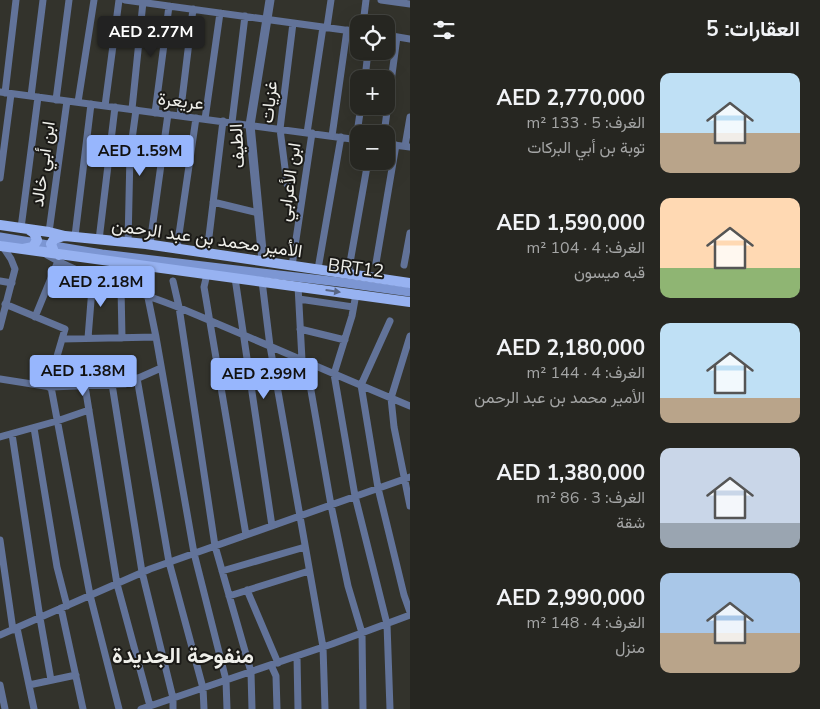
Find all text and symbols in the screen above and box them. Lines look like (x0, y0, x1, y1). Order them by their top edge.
pin: AED 2.77M (94, 15, 208, 58)
map controls (350, 15, 395, 170)
button: locate (350, 15, 395, 60)
text: العقارات: 5 (706, 15, 800, 43)
icon: filters (430, 16, 458, 44)
text: AED 2.77M (109, 21, 193, 43)
button: + (350, 70, 395, 115)
street label: غزيات (255, 80, 283, 124)
text: AED 2,770,000 (497, 84, 645, 112)
street label: عريعرة (157, 86, 205, 116)
icon: home (700, 93, 760, 153)
text: الغرف: 5 · 133 m² (527, 112, 645, 134)
street label: ابن أبي خالد (25, 120, 64, 209)
street label: الطيف (224, 123, 250, 169)
button: − (350, 125, 395, 170)
pin: AED 1.59M (83, 134, 197, 177)
text: توبة بن أبي البركات (527, 137, 645, 159)
text: AED 1.59M (98, 140, 182, 162)
street label: ابن الأعرابي (272, 141, 309, 223)
text: AED 1,590,000 (497, 209, 645, 237)
street label: الأمير محمد بن عبد الرحمن (110, 213, 304, 263)
icon: home (700, 218, 760, 278)
text: الغرف: 4 · 104 m² (527, 237, 645, 259)
street label: BRT12 (327, 253, 385, 283)
text: قبه ميسون (574, 262, 645, 284)
pin: AED 2.18M (44, 266, 158, 308)
text: AED 2.18M (59, 271, 143, 293)
one-way arrow (325, 287, 341, 295)
text: AED 2,180,000 (497, 334, 645, 362)
icon: home (700, 343, 760, 403)
pin: AED 1.38M (26, 354, 140, 397)
pin: AED 2.99M (207, 358, 321, 400)
text: AED 1.38M (41, 360, 125, 382)
text: الغرف: 4 · 144 m² (527, 362, 645, 384)
text: AED 2.99M (222, 363, 306, 385)
text: الأمير محمد بن عبد الرحمن (474, 387, 645, 409)
text: AED 1,380,000 (497, 459, 645, 487)
icon: home (700, 468, 760, 528)
text: الغرف: 3 · 86 m² (536, 487, 645, 509)
text: شقة (616, 512, 645, 534)
text: AED 2,990,000 (497, 584, 645, 612)
icon: home (700, 593, 760, 653)
text: الغرف: 4 · 148 m² (527, 612, 645, 634)
text: منزل (615, 637, 645, 659)
district label: منفوحة الجديدة (112, 641, 254, 671)

